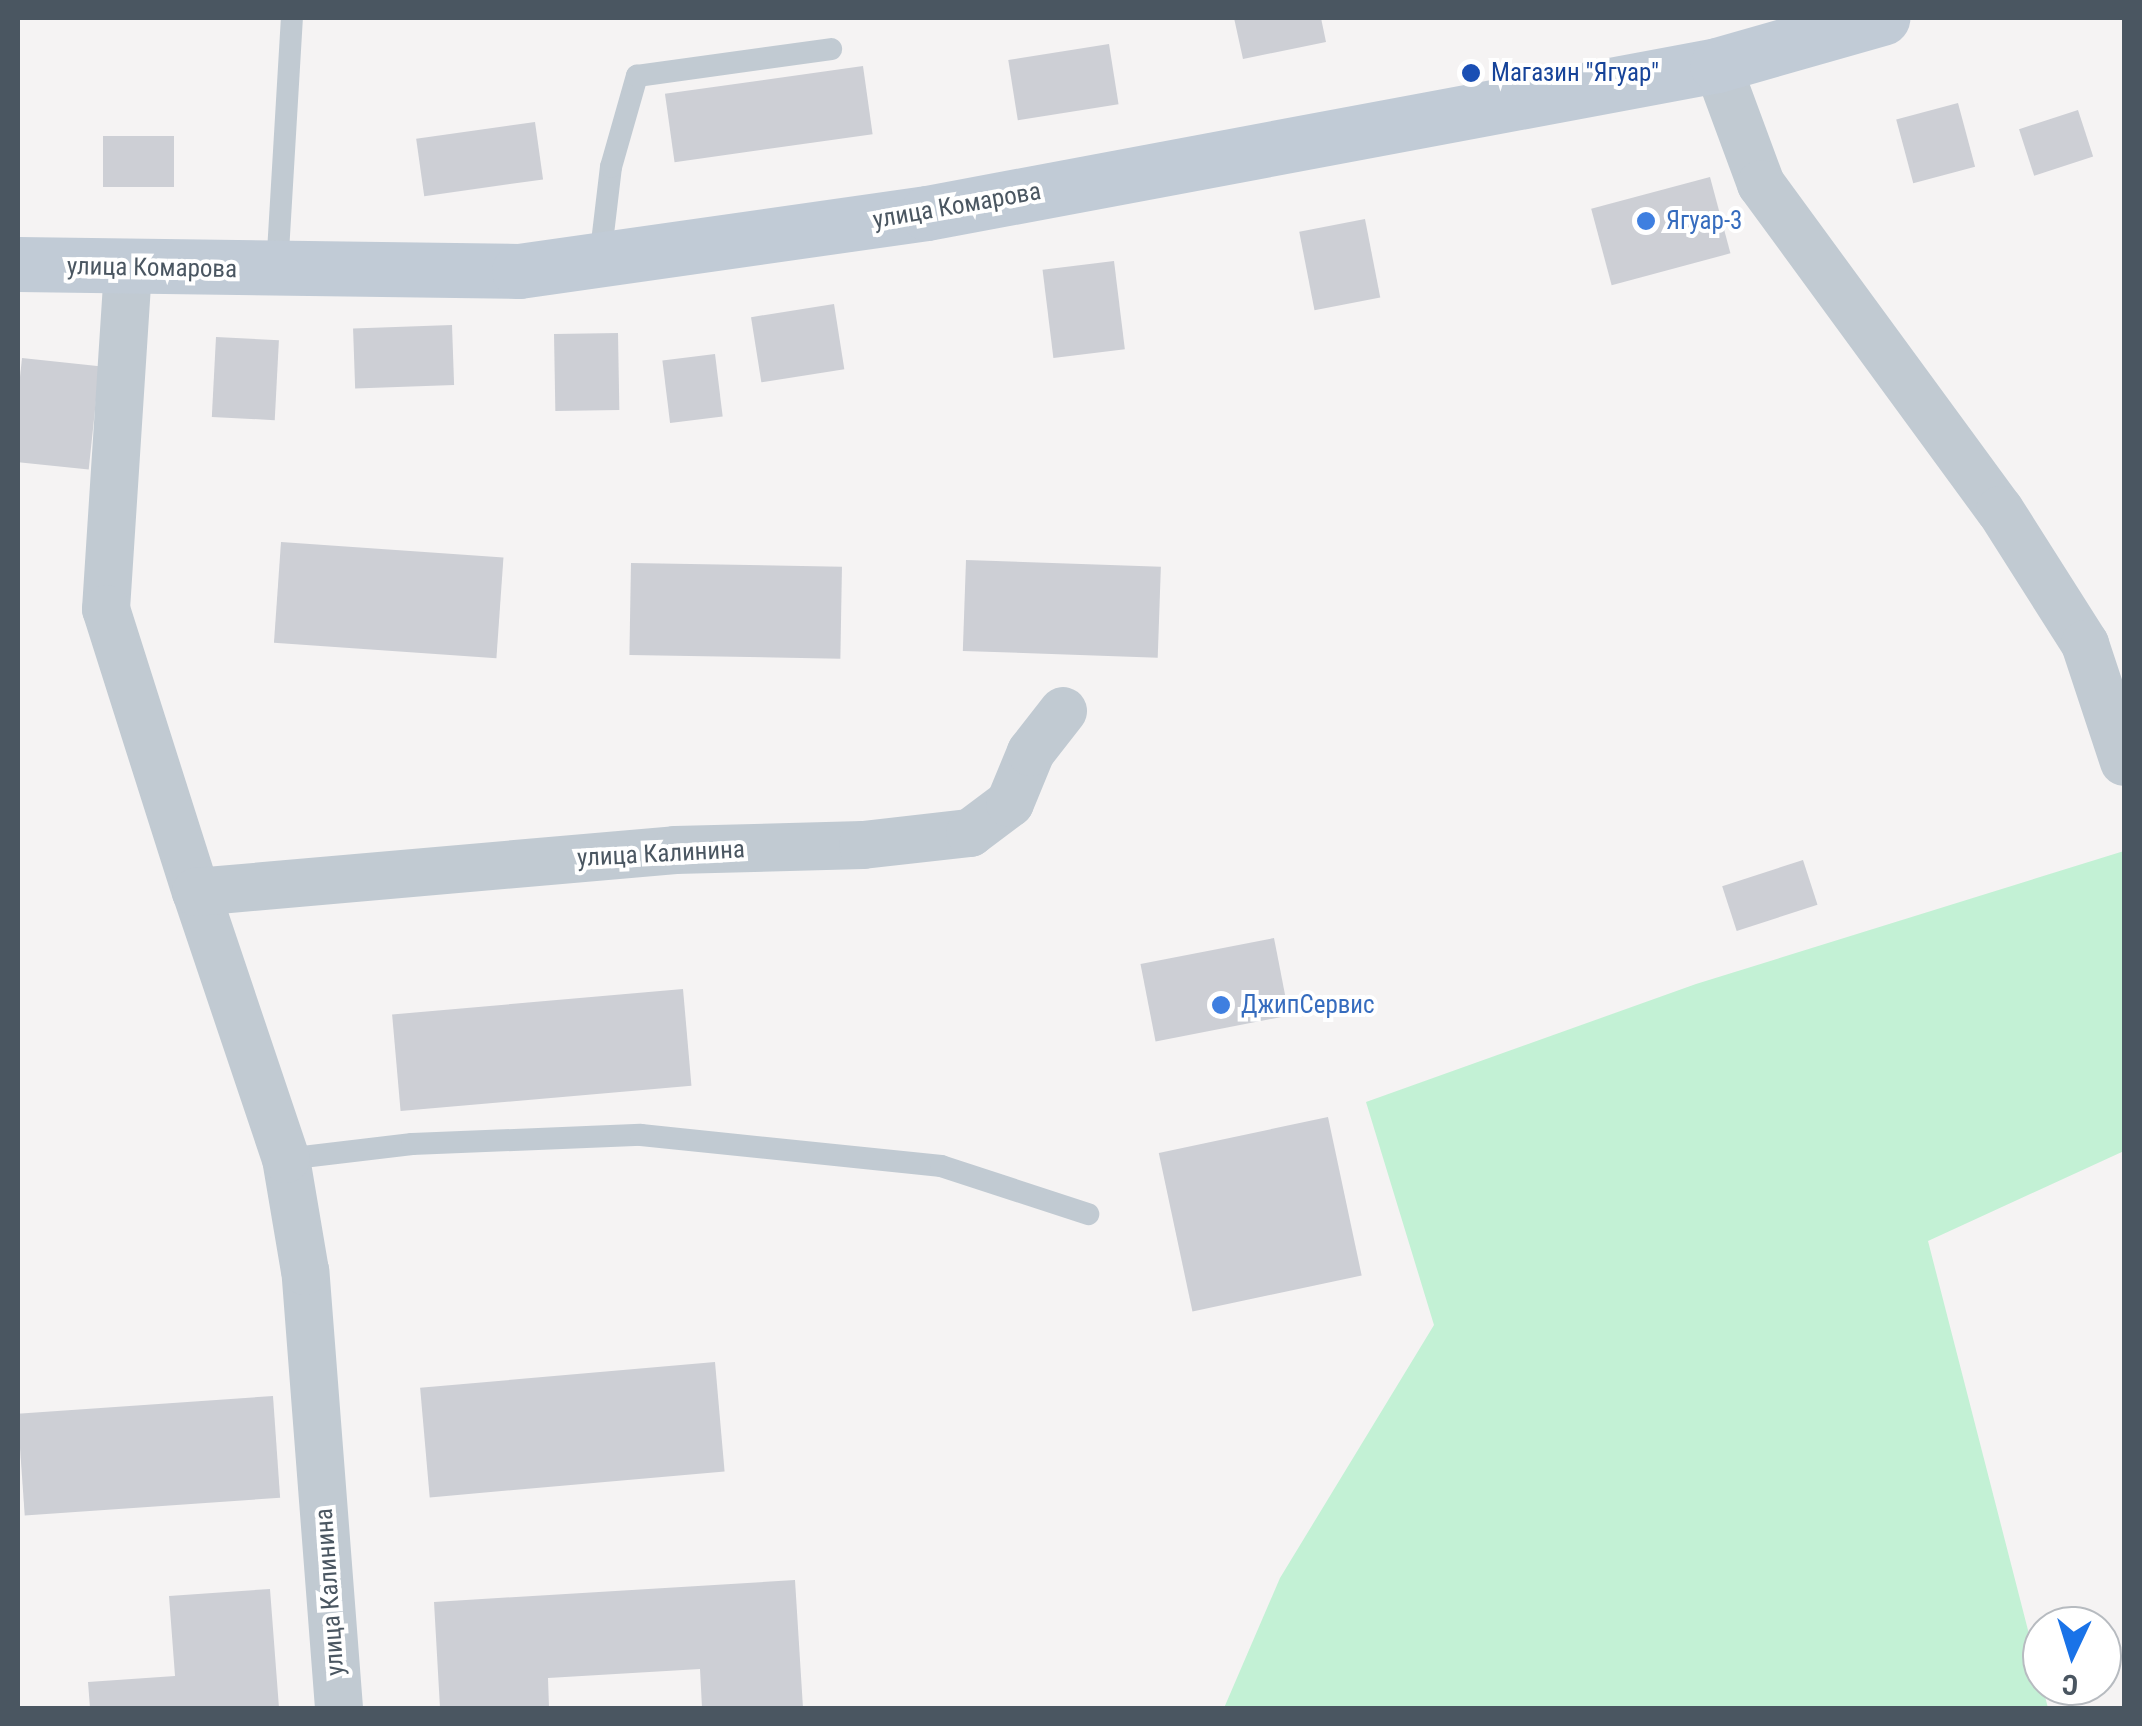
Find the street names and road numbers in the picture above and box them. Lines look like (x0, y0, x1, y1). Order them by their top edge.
street label: улица Комарова (871, 176, 1043, 236)
street label: улица Комарова (67, 252, 237, 284)
street label: улица Калинина (576, 835, 746, 873)
street label: улица Калинина (309, 1507, 351, 1677)

